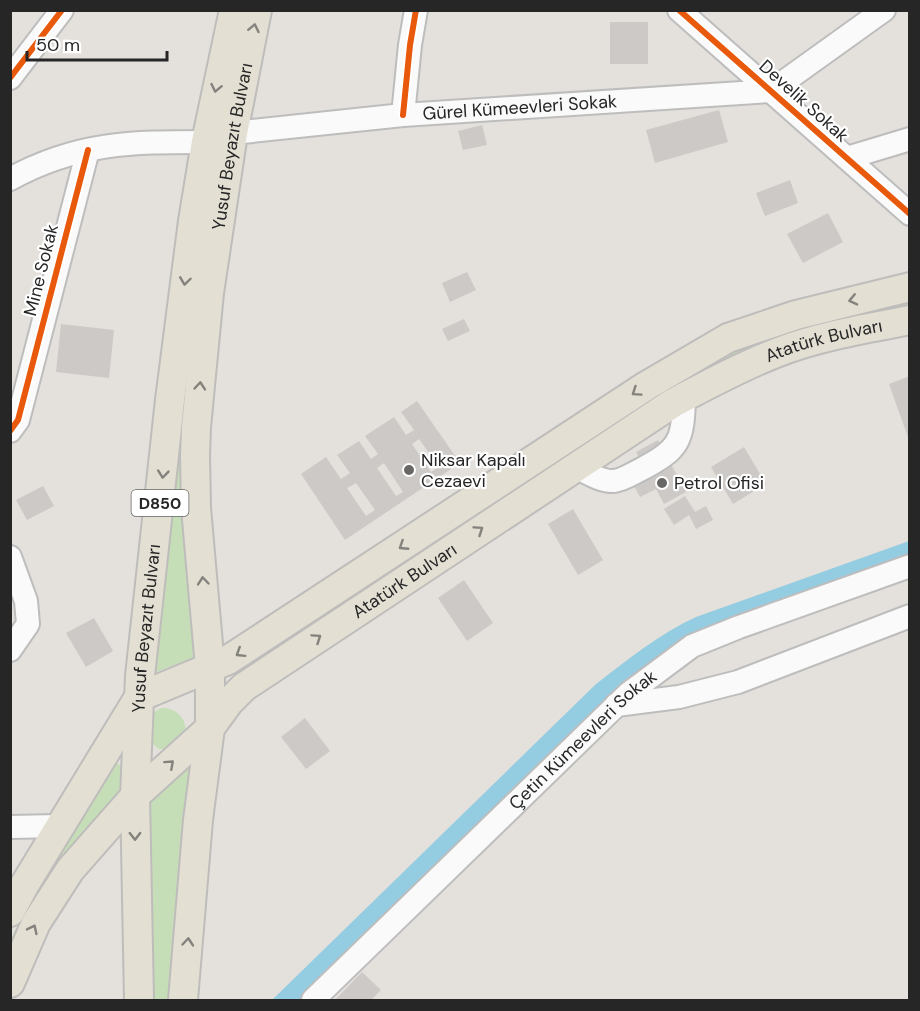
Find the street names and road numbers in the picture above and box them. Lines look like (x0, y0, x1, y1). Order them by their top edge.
street label: Develik Sokak (754, 54, 854, 148)
street label: Yusuf Beyazıt Bulvarı (207, 61, 258, 232)
street label: Gürel Kümeevleri Sokak (422, 89, 618, 126)
street label: Mine Sokak (18, 222, 64, 318)
street label: Atatürk Bulvarı (761, 314, 884, 368)
road number: D850 (132, 490, 188, 516)
street label: Atatürk Bulvarı (348, 537, 461, 624)
street label: Yusuf Beyazıt Bulvarı (126, 543, 166, 713)
street label: Çetin Kümeevleri Sokak (504, 664, 662, 815)

